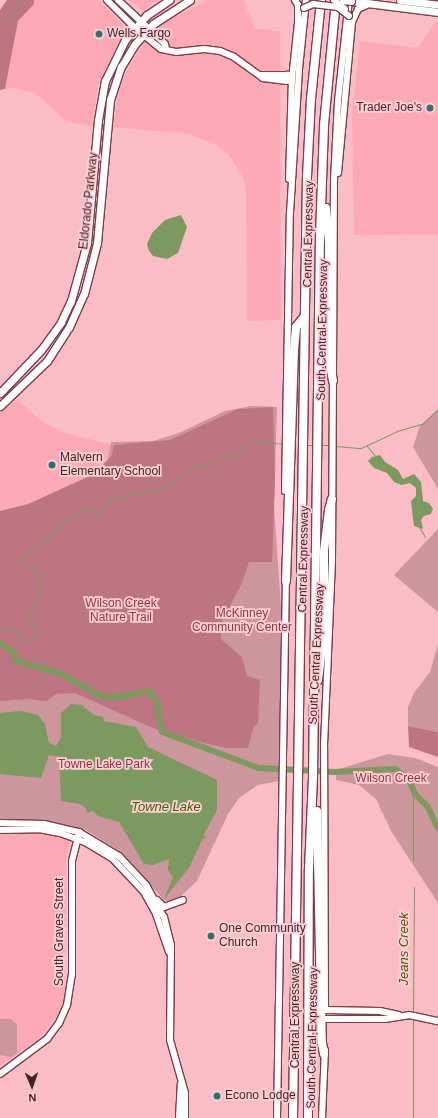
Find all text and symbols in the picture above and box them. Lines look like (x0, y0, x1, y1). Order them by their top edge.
place label: Wells Fargo (107, 27, 171, 41)
marker: Wells Fargo (94, 29, 104, 39)
place label: Trader Joe's (356, 101, 422, 115)
marker: Trader Joe's (425, 103, 435, 113)
street label: Eldorado Parkway (77, 152, 101, 250)
street label: Central Expressway (301, 181, 317, 287)
street label: South Central Expressway (315, 259, 331, 401)
place label: Malvern Elementary School (60, 451, 161, 479)
marker: Malvern Elementary School (47, 460, 57, 470)
street label: Central Expressway (296, 506, 312, 612)
street label: South Central Expressway (306, 583, 328, 725)
park label: Wilson Creek Nature Trail (85, 597, 157, 625)
park label: McKinney Community Center (192, 607, 292, 635)
park label: Towne Lake Park (58, 758, 150, 772)
park label: Wilson Creek (355, 772, 427, 786)
water label: Towne Lake (131, 799, 201, 815)
street label: South Graves Street (53, 878, 67, 986)
water label: Jeans Creek (396, 913, 412, 985)
place label: One Community Church (219, 922, 306, 950)
marker: One Community Church (206, 931, 216, 941)
street label: Central Expressway (289, 962, 303, 1068)
street label: South Central Expressway (305, 967, 321, 1109)
north arrow (12, 1066, 52, 1106)
place label: Econo Lodge (225, 1089, 296, 1103)
marker: Econo Lodge (212, 1091, 222, 1101)
text: N (28, 1092, 37, 1104)

